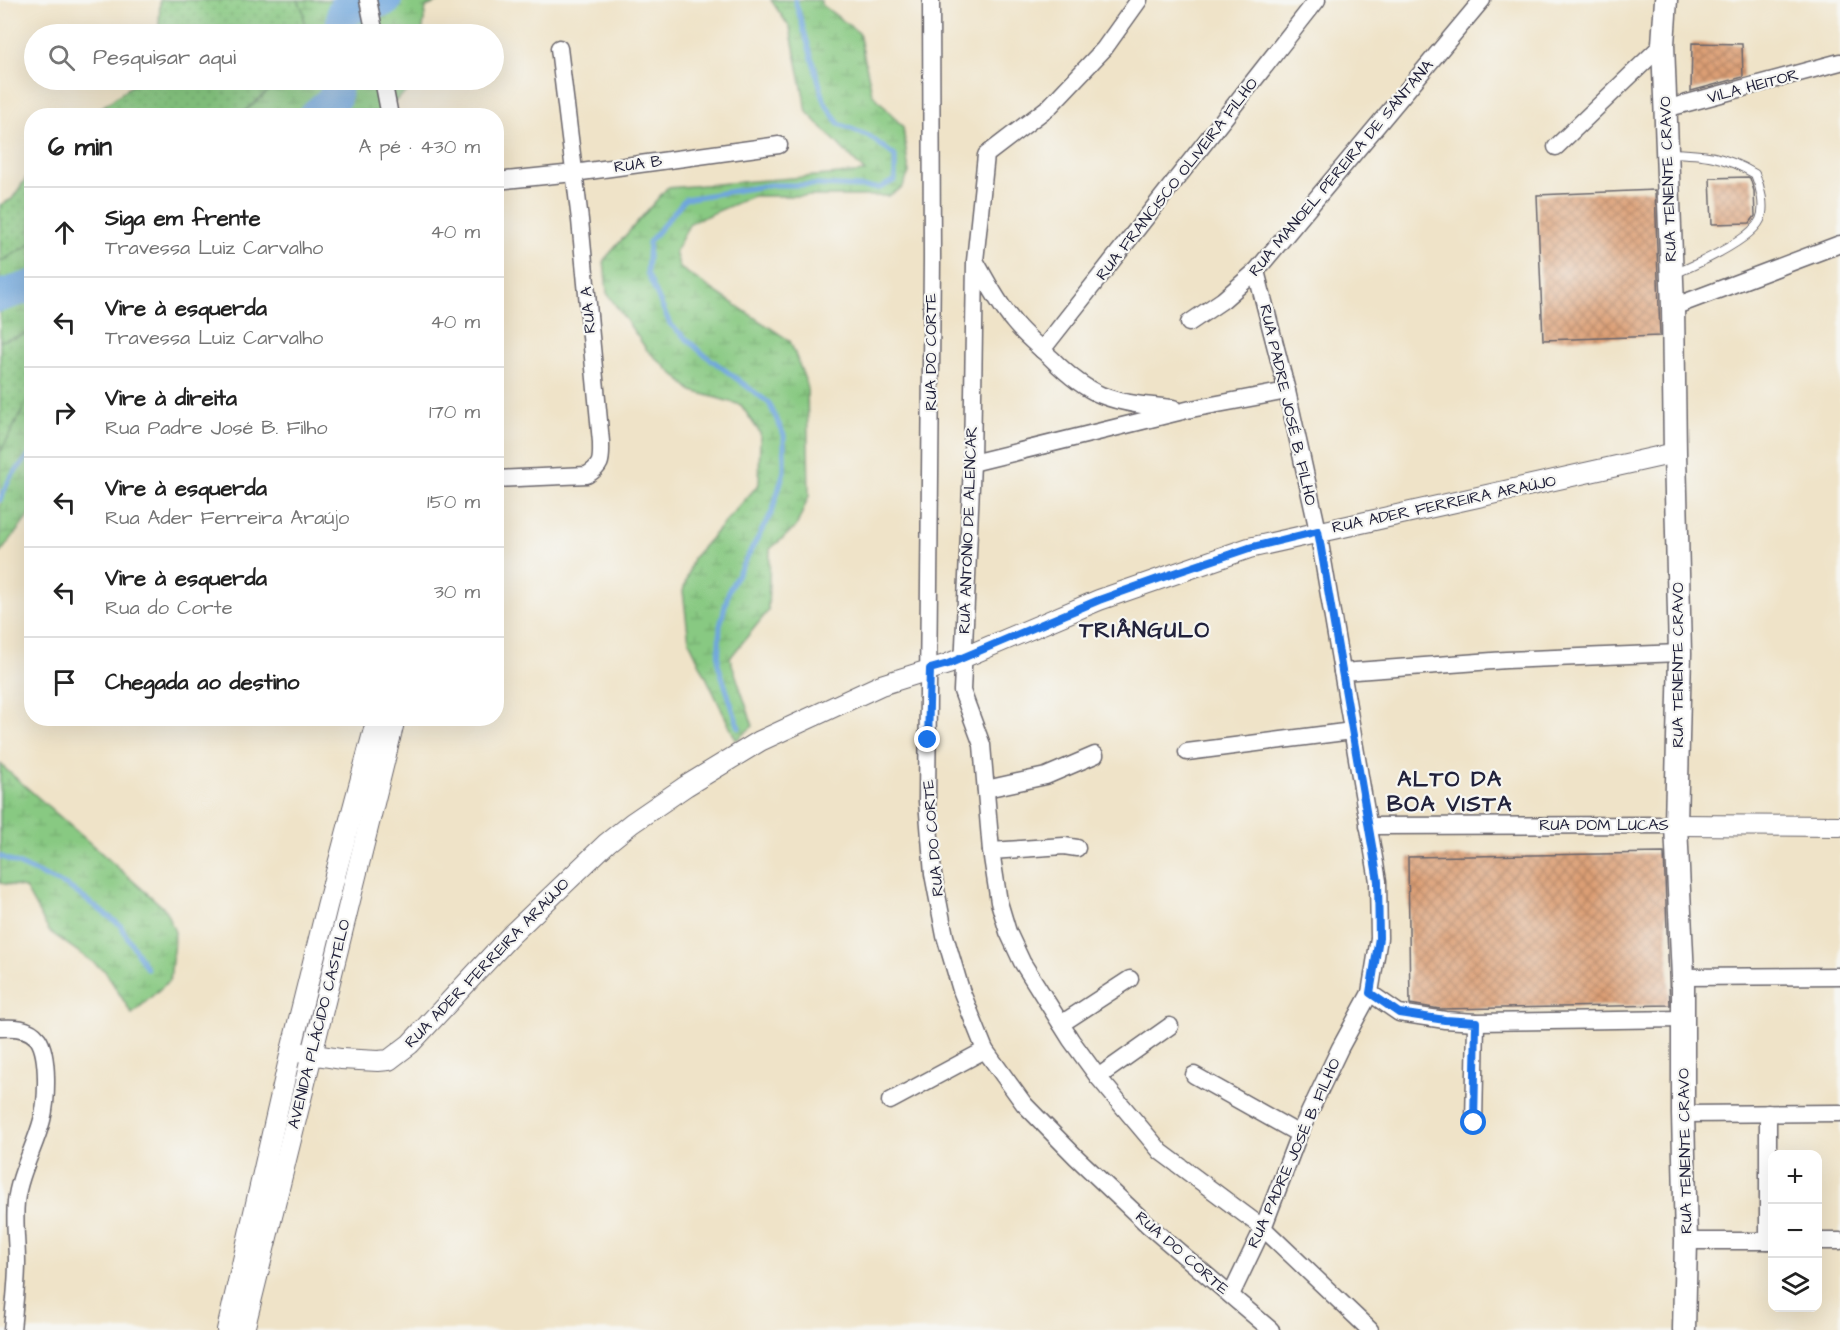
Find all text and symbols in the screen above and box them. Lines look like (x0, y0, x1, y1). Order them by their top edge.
search box (24, 24, 504, 90)
icon: search (45, 41, 78, 74)
text: Pesquisar aqui (93, 42, 236, 73)
street label: RUA MANOEL PEREIRA DE SANTANA (1244, 55, 1438, 281)
street label: VILA HEITOR (1705, 63, 1801, 109)
street label: RUA FRANCISCO OLIVEIRA FILHO (1091, 73, 1263, 285)
street label: RUA TENENTE CRAVO (1654, 96, 1682, 262)
text: 6 min (48, 129, 112, 165)
text: A pé · 430 m (358, 133, 480, 161)
street label: RUA B (612, 150, 664, 178)
text: Siga em frente (105, 203, 261, 234)
icon: ahead (48, 216, 81, 249)
text: 40 m (430, 218, 480, 246)
text: Travessa Luiz Carvalho (105, 234, 323, 262)
street label: RUA A (575, 285, 601, 335)
text: Vire à esquerda (105, 293, 267, 324)
street label: RUA DO CORTE (920, 293, 942, 411)
street label: RUA PADRE JOSÉ B. FILHO (1254, 302, 1322, 508)
icon: left (48, 306, 81, 339)
text: 40 m (430, 308, 480, 336)
text: Travessa Luiz Carvalho (105, 324, 323, 352)
text: Vire à direita (105, 383, 237, 414)
icon: right (48, 396, 81, 429)
text: 170 m (429, 398, 480, 426)
text: Rua Padre José B. Filho (105, 414, 328, 442)
street label: RUA ANTONIO DE ALENCAR (953, 426, 983, 634)
street label: RUA ADER FERREIRA ARAÚJO (1330, 469, 1558, 538)
text: Vire à esquerda (105, 473, 267, 504)
icon: left (48, 486, 81, 519)
text: 150 m (427, 488, 480, 516)
text: Rua Ader Ferreira Araújo (105, 504, 349, 532)
text: Vire à esquerda (105, 563, 267, 594)
icon: left (48, 576, 81, 609)
text: 30 m (434, 578, 480, 606)
street label: RUA TENENTE CRAVO (1667, 582, 1689, 748)
text: Rua do Corte (105, 594, 232, 622)
district label: TRIÂNGULO (1078, 615, 1211, 646)
icon: arrive (48, 666, 81, 699)
text: Chegada ao destino (105, 667, 299, 698)
route end (914, 726, 940, 752)
district label: ALTO DA BOA VISTA (1387, 764, 1513, 820)
street label: RUA DO CORTE (917, 778, 949, 897)
street label: RUA DOM LUCAS (1539, 814, 1669, 836)
street label: RUA ADER FERREIRA ARAÚJO (400, 873, 574, 1053)
street label: AVENIDA PLÁCIDO CASTELO (282, 917, 356, 1131)
street label: RUA PADRE JOSÉ B. FILHO (1242, 1054, 1346, 1251)
street label: RUA TENENTE CRAVO (1673, 1068, 1697, 1234)
route start (1460, 1109, 1486, 1135)
map controls (1768, 1150, 1822, 1312)
button: + (1768, 1150, 1822, 1204)
button: − (1768, 1204, 1822, 1258)
street label: RUA DO CORTE (1130, 1206, 1234, 1300)
button: layers (1768, 1258, 1822, 1312)

